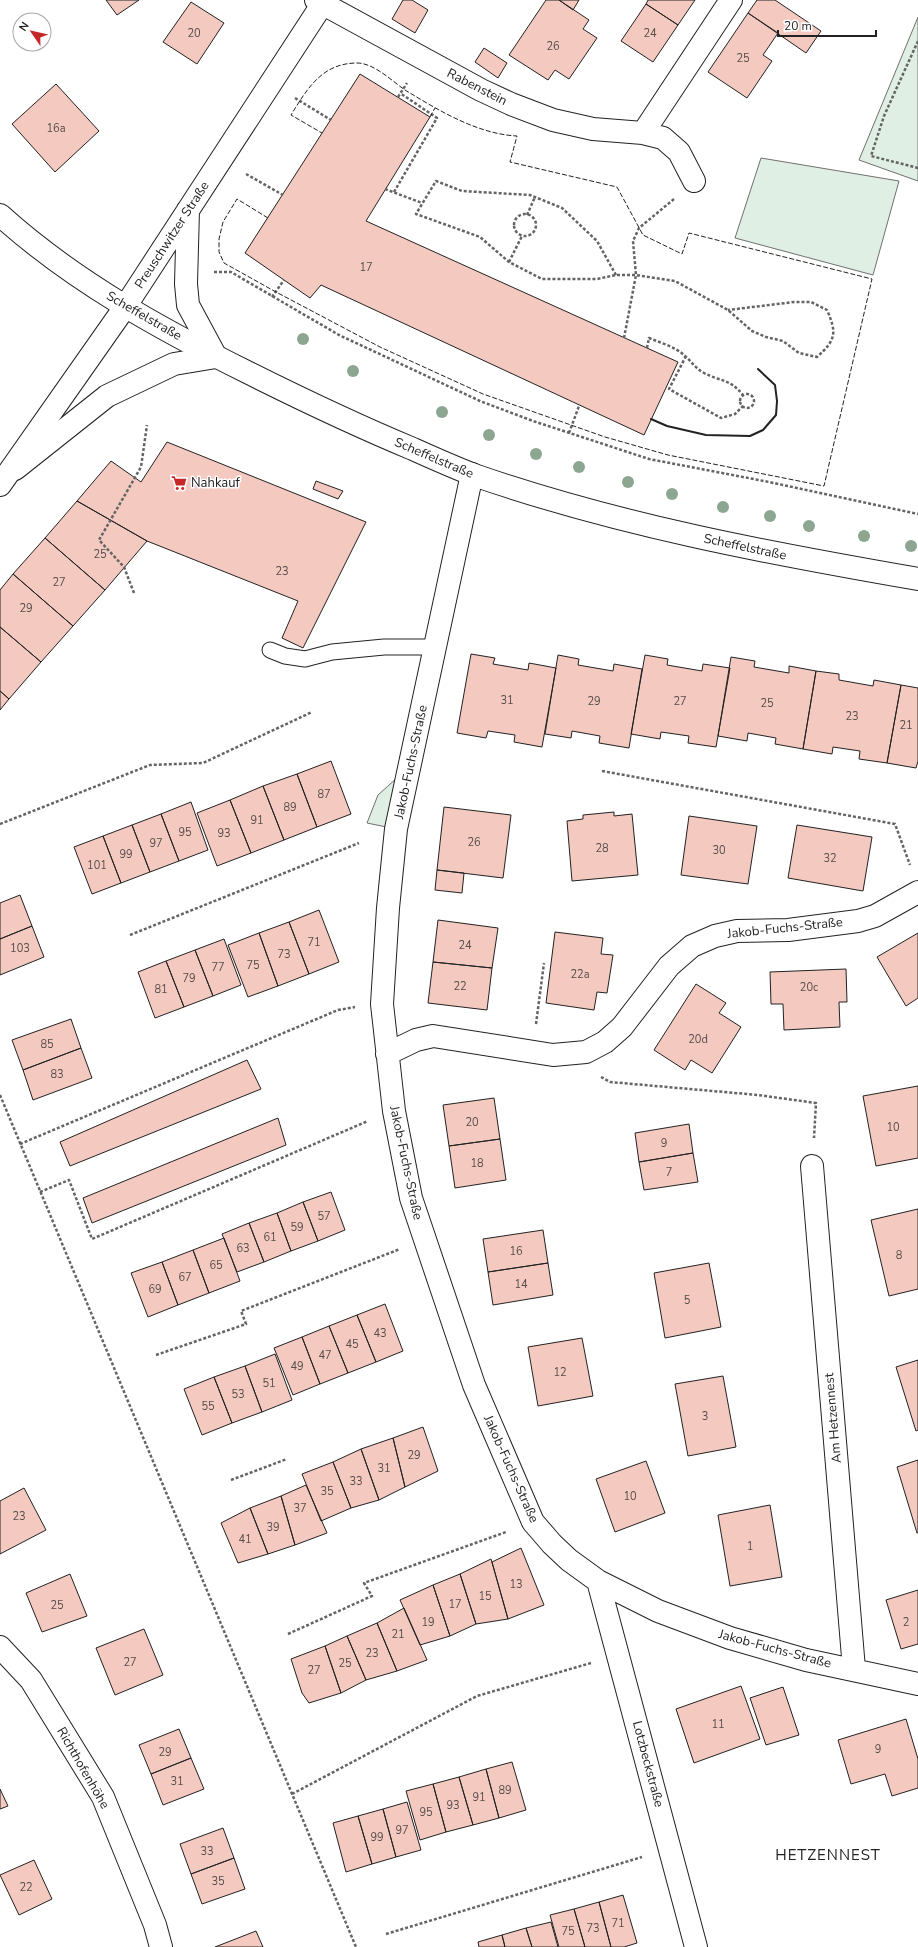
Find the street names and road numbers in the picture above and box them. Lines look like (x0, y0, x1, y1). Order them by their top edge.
street label: Rabenstein (444, 64, 510, 110)
street label: Preuschwitzer Straße (130, 178, 214, 292)
street label: Scheffelstraße (103, 287, 185, 345)
street label: Scheffelstraße (392, 433, 476, 483)
street label: Scheffelstraße (702, 529, 788, 565)
street label: Jakob-Fuchs-Straße (390, 703, 432, 822)
street label: Jakob-Fuchs-Straße (725, 913, 844, 943)
street label: Jakob-Fuchs-Straße (385, 1103, 427, 1222)
street label: Am Hetzennest (820, 1372, 846, 1464)
street label: Jakob-Fuchs-Straße (479, 1411, 543, 1526)
street label: Jakob-Fuchs-Straße (716, 1625, 833, 1673)
street label: Lotzbeckstraße (628, 1719, 668, 1809)
street label: Richthofenhöhe (52, 1724, 114, 1812)

